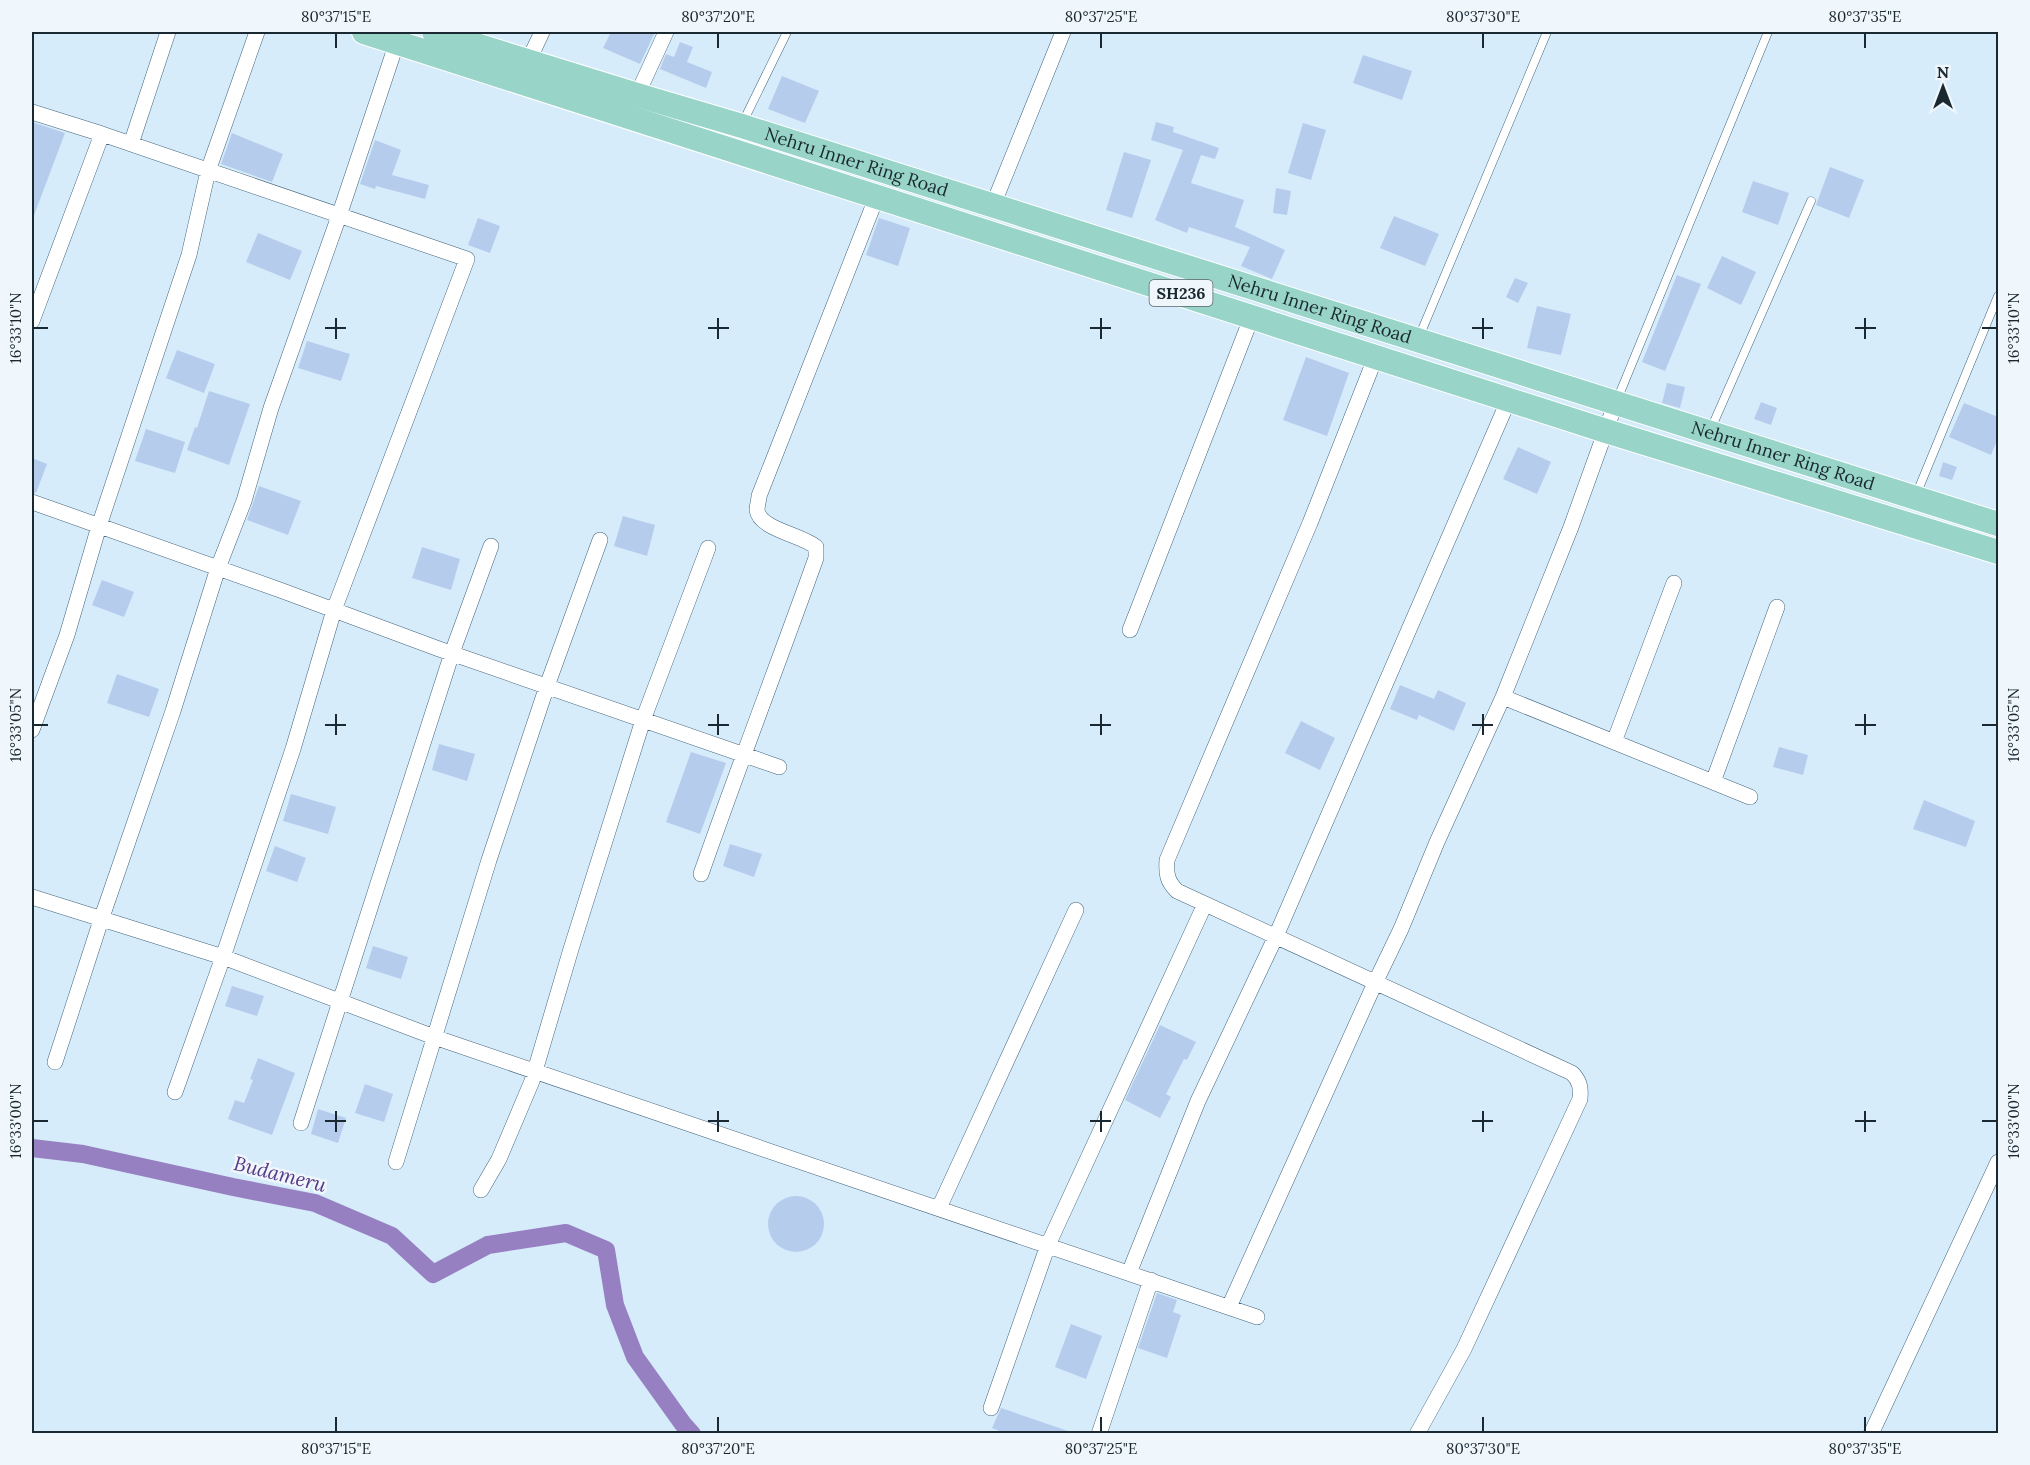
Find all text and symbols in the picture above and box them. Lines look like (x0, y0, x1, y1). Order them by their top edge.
text: 80°37'15"E (301, 7, 371, 26)
text: 80°37'20"E (681, 7, 755, 26)
text: 80°37'25"E (1065, 7, 1137, 26)
text: 80°37'30"E (1446, 7, 1520, 26)
text: 80°37'35"E (1829, 7, 1901, 26)
north arrow (1913, 57, 1973, 117)
text: N (1937, 62, 1949, 82)
street label: Nehru Inner Ring Road (762, 122, 951, 202)
street label: Nehru Inner Ring Road (1225, 269, 1415, 348)
road number: SH236 (1150, 280, 1212, 306)
text: 16°33'10"N (6, 292, 25, 364)
text: 16°33'10"N (2004, 292, 2023, 364)
street label: Nehru Inner Ring Road (1688, 416, 1878, 495)
text: 16°33'05"N (6, 688, 25, 762)
text: 16°33'05"N (2004, 688, 2023, 762)
text: 16°33'00"N (6, 1083, 25, 1159)
text: 16°33'00"N (2004, 1083, 2023, 1159)
water label: Budameru (231, 1150, 329, 1197)
text: 80°37'15"E (301, 1439, 371, 1458)
text: 80°37'20"E (681, 1439, 755, 1458)
text: 80°37'25"E (1065, 1439, 1137, 1458)
text: 80°37'30"E (1446, 1439, 1520, 1458)
text: 80°37'35"E (1829, 1439, 1901, 1458)

